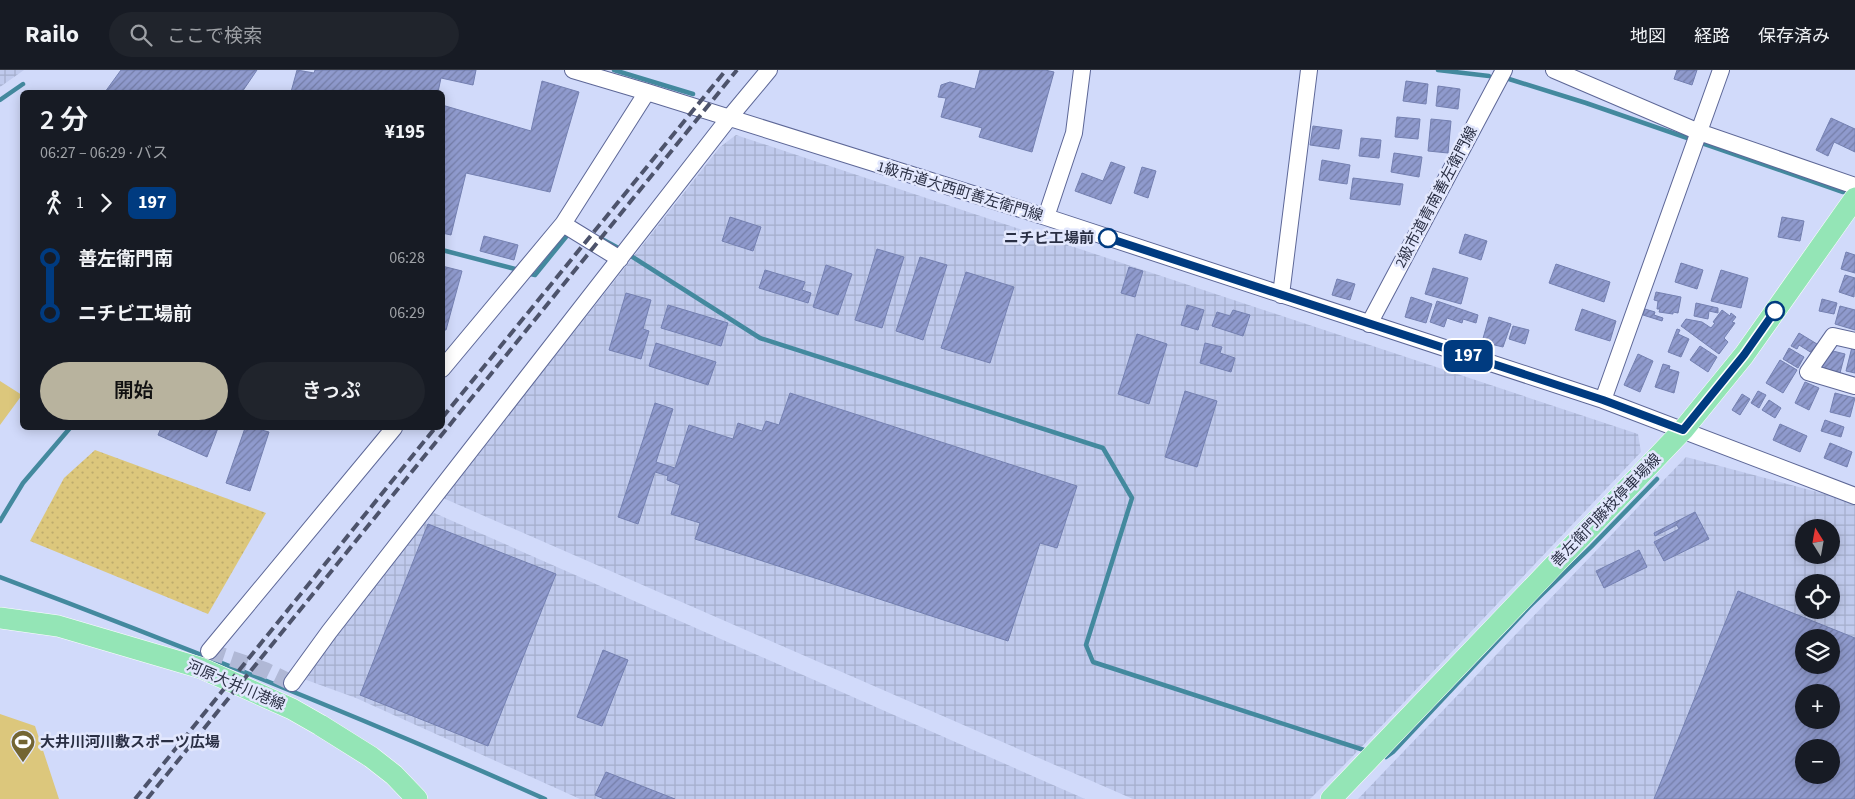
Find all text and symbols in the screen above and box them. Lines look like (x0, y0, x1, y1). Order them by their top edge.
search box (109, 12, 459, 57)
text: Railo (25, 17, 79, 52)
icon: search (127, 21, 155, 49)
text: ここで検索 (167, 23, 262, 50)
text: 地図 (1630, 24, 1666, 49)
text: 経路 (1694, 24, 1730, 49)
text: 保存済み (1758, 24, 1830, 49)
text: 2 分 (40, 100, 88, 140)
text: ¥195 (385, 119, 425, 146)
street label: 2級市道青南善左衛門線 (1390, 123, 1483, 272)
text: 06:27 – 06:29 · バス (40, 142, 168, 164)
street label: 1級市道大西町善左衛門線 (874, 156, 1045, 227)
icon: walk (40, 189, 68, 217)
icon: forward (92, 189, 120, 217)
text: 197 (138, 190, 166, 215)
text: 1 (76, 192, 84, 214)
place label: ニチビ工場前 (1004, 228, 1094, 249)
marker: ニチビ工場前 (1098, 228, 1118, 248)
text: 善左衛門南 (78, 246, 173, 273)
text: 06:28 (389, 247, 425, 269)
text: ニチビ工場前 (78, 301, 192, 328)
unlabelled marker (1765, 301, 1785, 321)
text: 06:29 (389, 302, 425, 324)
line badge: 197 (1439, 340, 1497, 372)
text: 197 (1454, 343, 1482, 368)
button: 開始 (40, 362, 228, 420)
button: きっぷ (238, 362, 425, 420)
street label: 善左衛門藤枝停車場線 (1547, 449, 1666, 572)
north arrow (1795, 519, 1840, 564)
map controls (1795, 519, 1840, 784)
button: locate (1795, 574, 1840, 619)
button: layers (1795, 629, 1840, 674)
street label: 河原大井川港線 (183, 655, 288, 716)
button: + (1795, 684, 1840, 729)
sports icon: 大井川河川敷スポーツ広場 (10, 729, 36, 763)
place label: 大井川河川敷スポーツ広場 (40, 732, 220, 753)
button: − (1795, 739, 1840, 784)

